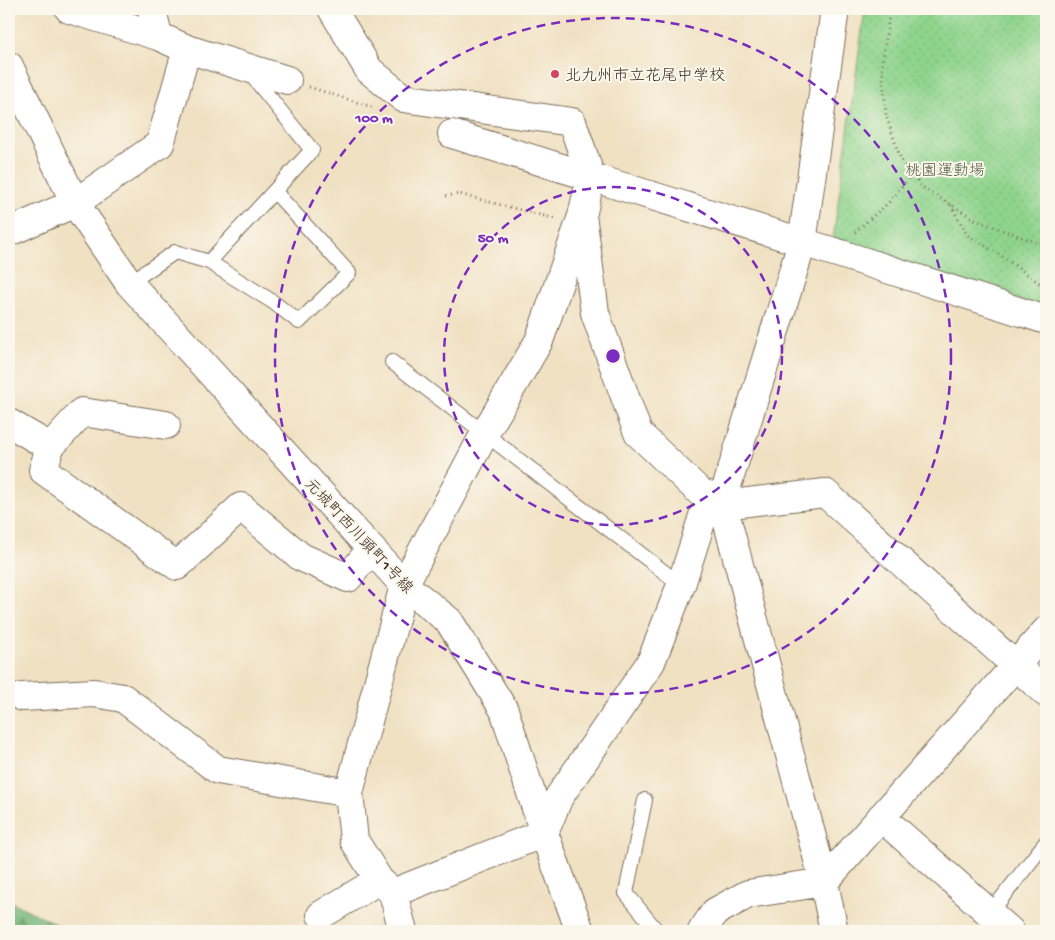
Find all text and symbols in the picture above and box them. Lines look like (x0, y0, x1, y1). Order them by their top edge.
place label: 北九州市立花尾中学校 (565, 67, 725, 87)
marker: 北九州市立花尾中学校 (549, 68, 561, 80)
text: 100 m (354, 110, 393, 128)
park label: 桃園運動場 (905, 162, 985, 182)
text: 50 m (478, 230, 509, 248)
centre of rings (604, 347, 622, 365)
street label: 元城町西川頭町1号線 (299, 475, 417, 599)

